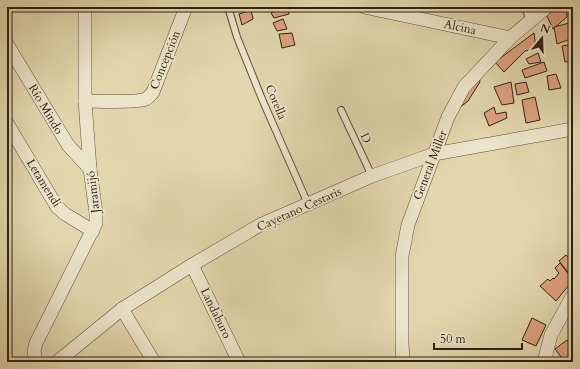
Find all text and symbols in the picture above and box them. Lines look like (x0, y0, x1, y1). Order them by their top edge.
street label: Alcina (442, 16, 478, 38)
north arrow (522, 18, 562, 58)
text: N (538, 20, 552, 38)
street label: Concepción (146, 28, 184, 92)
street label: Río Mindo (25, 81, 67, 137)
street label: Corella (261, 82, 291, 123)
street label: General Miller (409, 127, 451, 202)
street label: D (357, 130, 375, 146)
street label: Letamendi (23, 156, 65, 211)
street label: Jaramijó (82, 170, 104, 216)
street label: Cayetano Cestaris (254, 183, 344, 235)
street label: Landaburo (197, 285, 235, 342)
scale bar (434, 325, 522, 351)
text: 50 m (440, 331, 467, 347)

